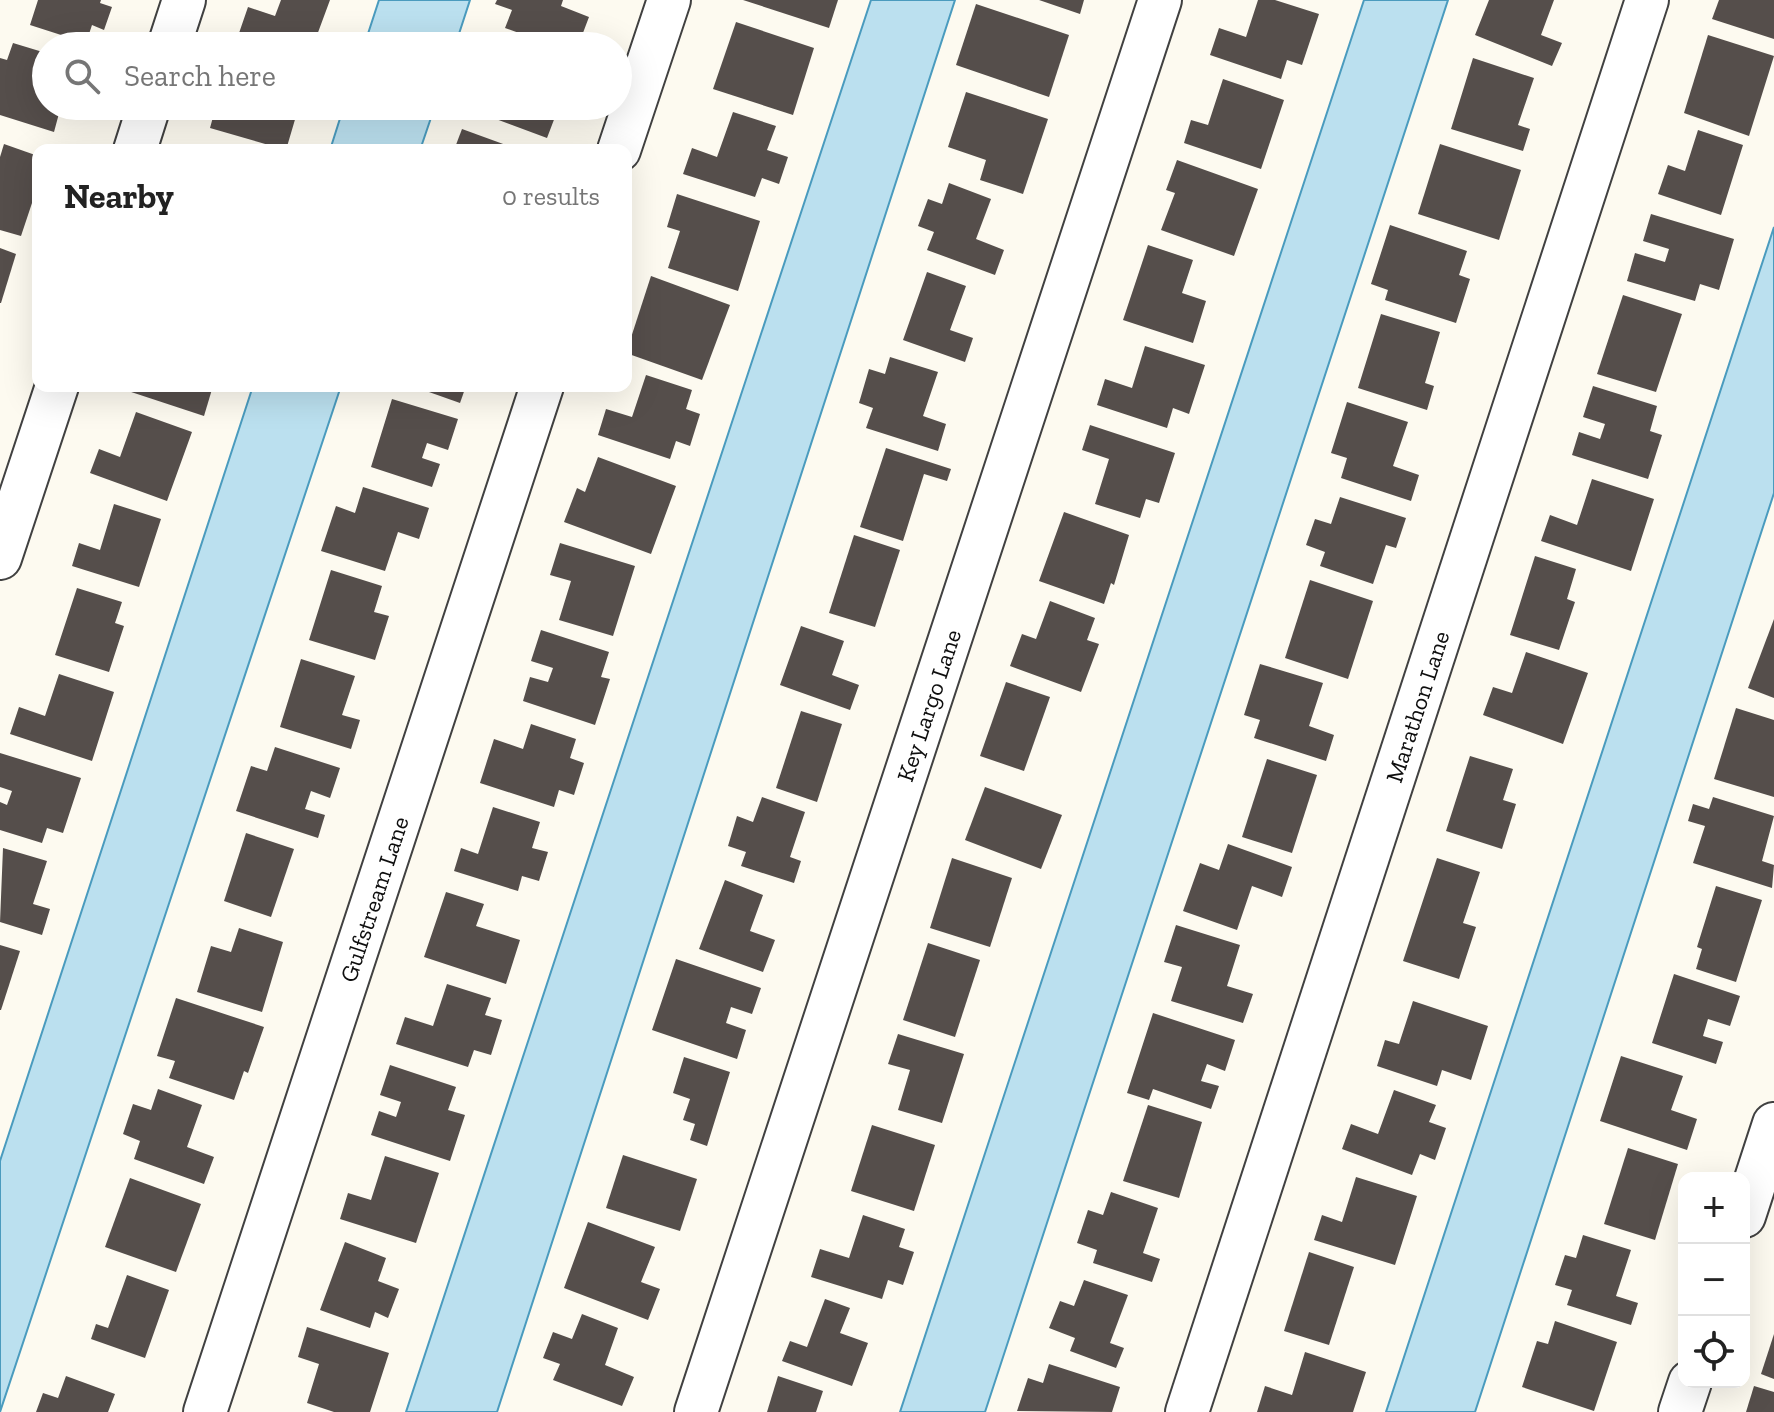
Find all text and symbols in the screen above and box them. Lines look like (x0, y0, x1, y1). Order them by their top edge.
search box (32, 32, 632, 120)
icon: search (60, 54, 104, 98)
text: Search here (124, 58, 276, 94)
text: Nearby (64, 176, 174, 217)
text: 0 results (502, 180, 600, 212)
street label: Key Largo Lane (890, 625, 967, 785)
street label: Marathon Lane (1379, 627, 1455, 786)
street label: Gulfstream Lane (333, 813, 414, 985)
map controls (1678, 1172, 1750, 1388)
button: + (1678, 1172, 1750, 1244)
button: − (1678, 1244, 1750, 1316)
button: locate (1678, 1316, 1750, 1388)

